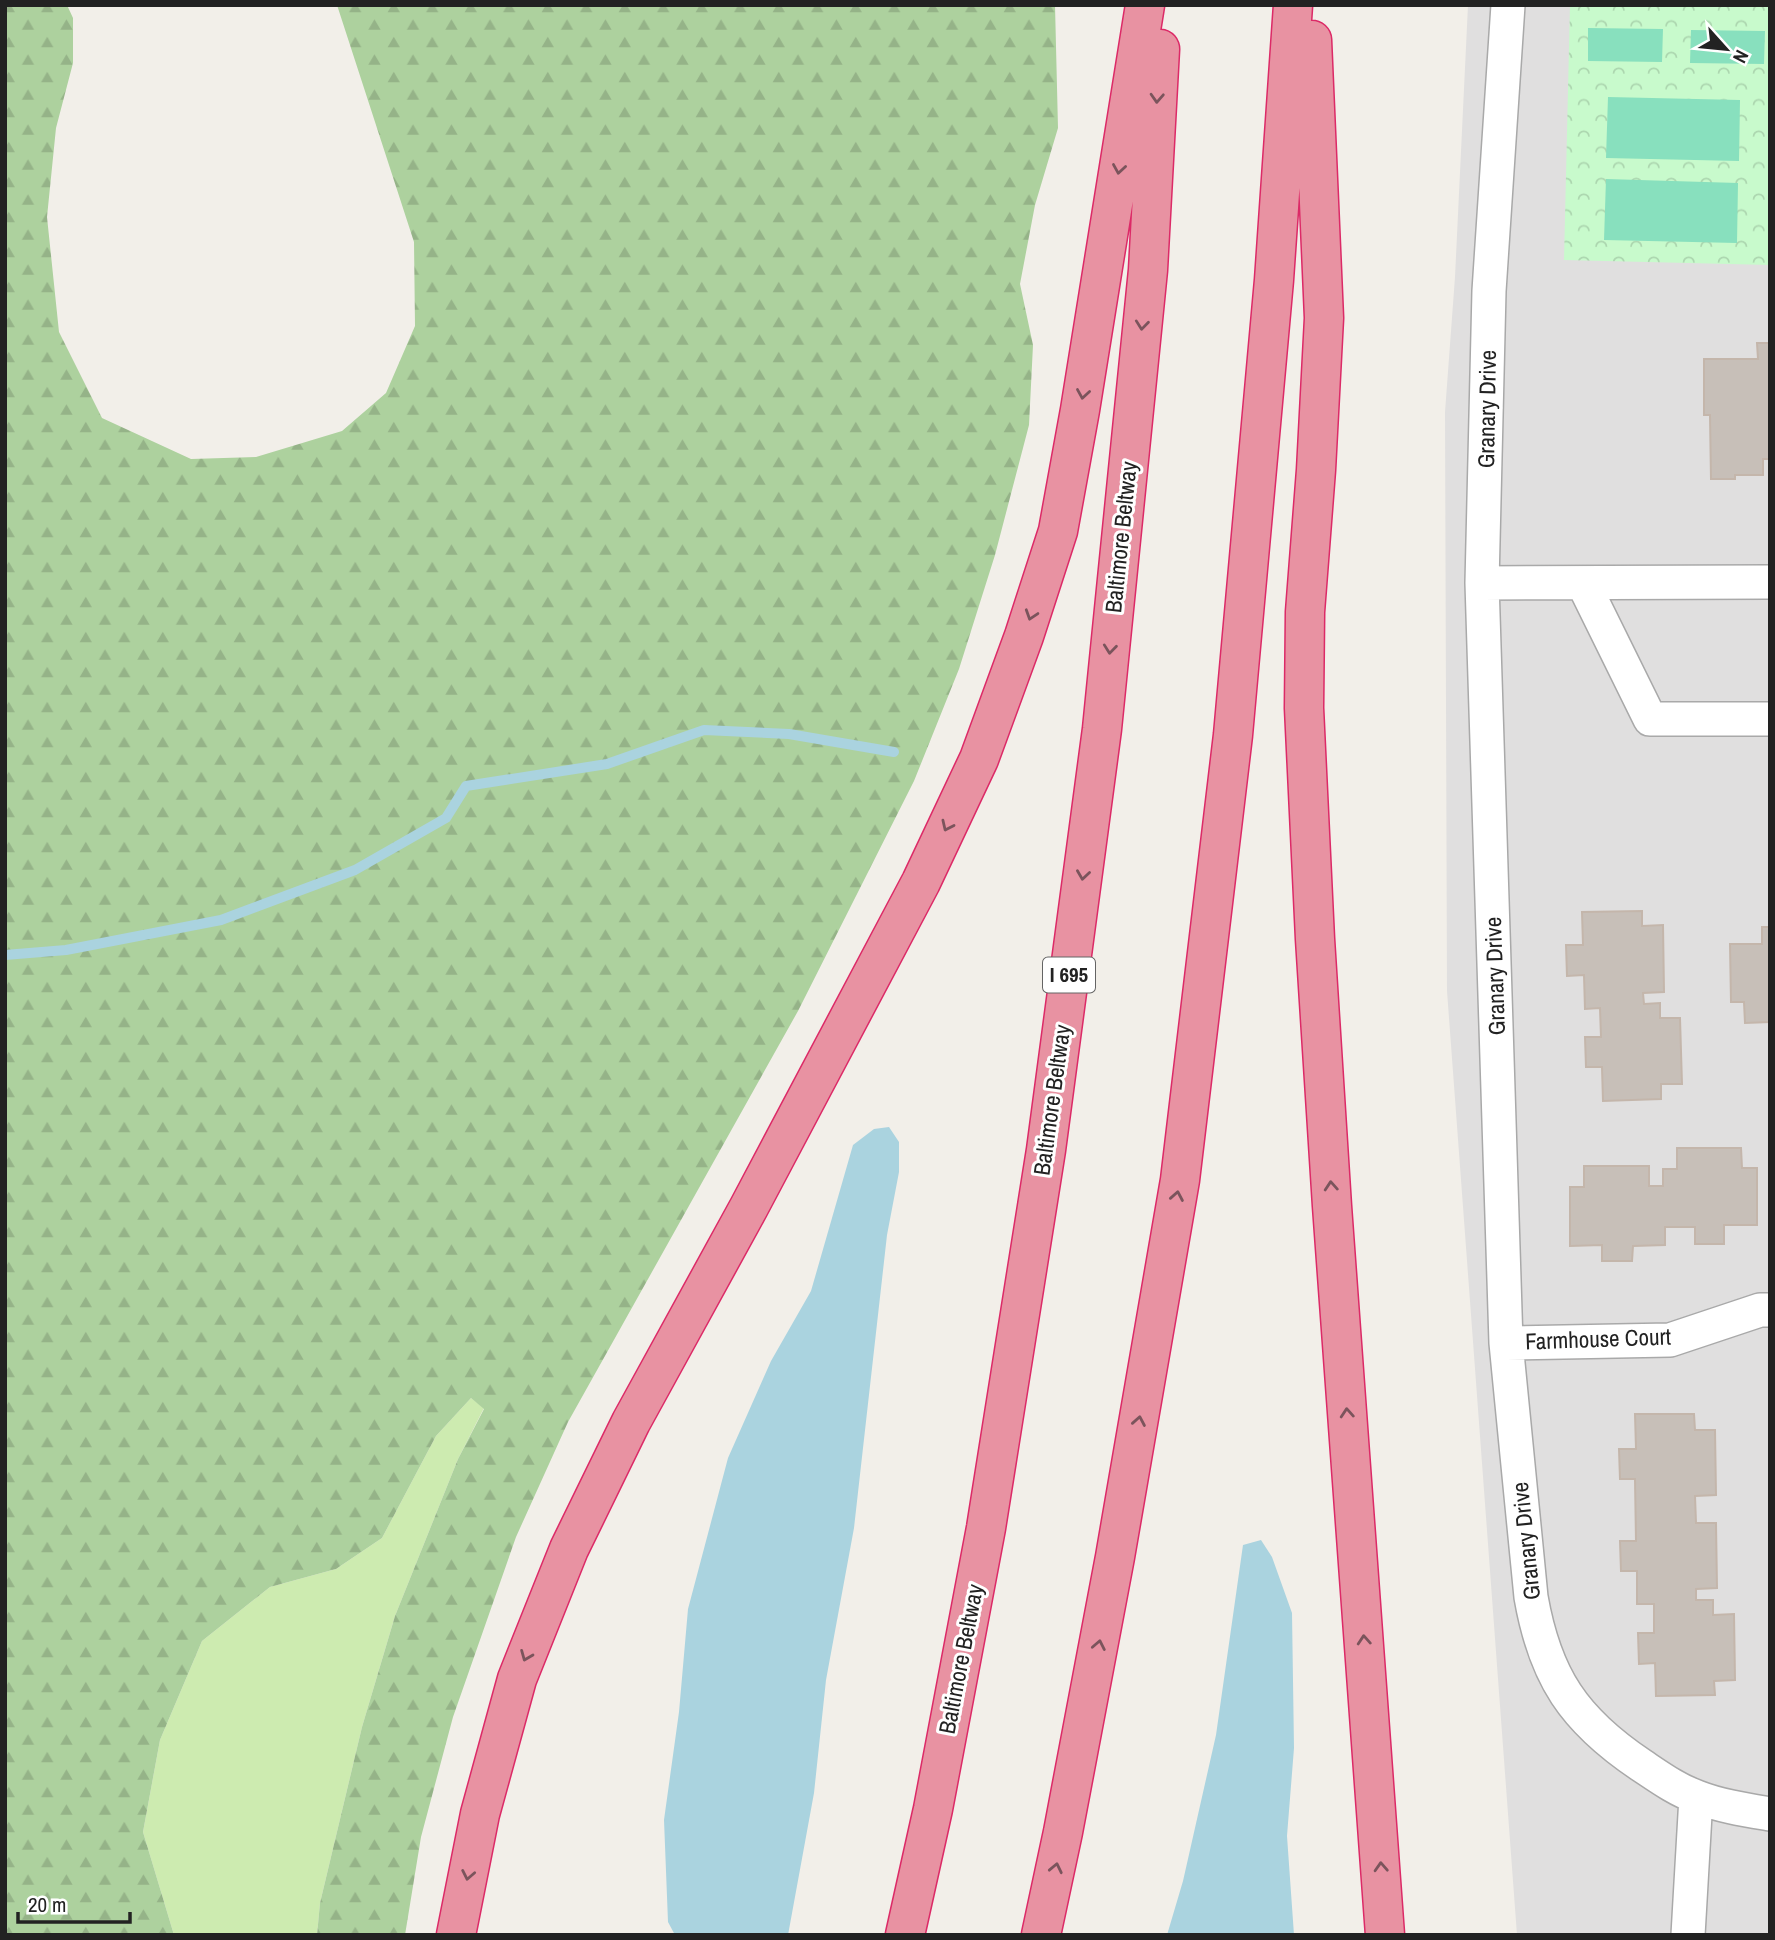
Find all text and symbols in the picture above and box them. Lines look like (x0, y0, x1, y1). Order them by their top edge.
north arrow (1691, 14, 1761, 84)
text: N (1727, 46, 1755, 68)
one-way arrow (1150, 93, 1165, 104)
one-way arrow (1112, 164, 1127, 175)
one-way arrow (1135, 320, 1150, 331)
street label: Granary Drive (1470, 350, 1503, 468)
one-way arrow (1076, 388, 1091, 400)
street label: Baltimore Beltway (1097, 459, 1144, 614)
one-way arrow (1025, 608, 1039, 621)
one-way arrow (1103, 644, 1118, 655)
one-way arrow (942, 819, 956, 832)
one-way arrow (1075, 869, 1090, 880)
street label: Granary Drive (1477, 916, 1512, 1036)
road number: I 695 (1043, 958, 1095, 992)
street label: Baltimore Beltway (1026, 1022, 1078, 1177)
one-way arrow (1323, 1180, 1338, 1191)
one-way arrow (1169, 1191, 1184, 1202)
street label: Farmhouse Court (1525, 1320, 1671, 1357)
one-way arrow (1340, 1407, 1355, 1418)
one-way arrow (1130, 1415, 1145, 1427)
street label: Granary Drive (1504, 1481, 1547, 1602)
street label: Baltimore Beltway (931, 1581, 990, 1736)
one-way arrow (1357, 1634, 1372, 1645)
one-way arrow (1090, 1639, 1105, 1651)
one-way arrow (521, 1649, 535, 1661)
one-way arrow (1374, 1861, 1389, 1872)
one-way arrow (1047, 1862, 1062, 1874)
one-way arrow (461, 1869, 476, 1881)
scale bar (18, 1881, 130, 1925)
text: 20 m (28, 1890, 66, 1919)

